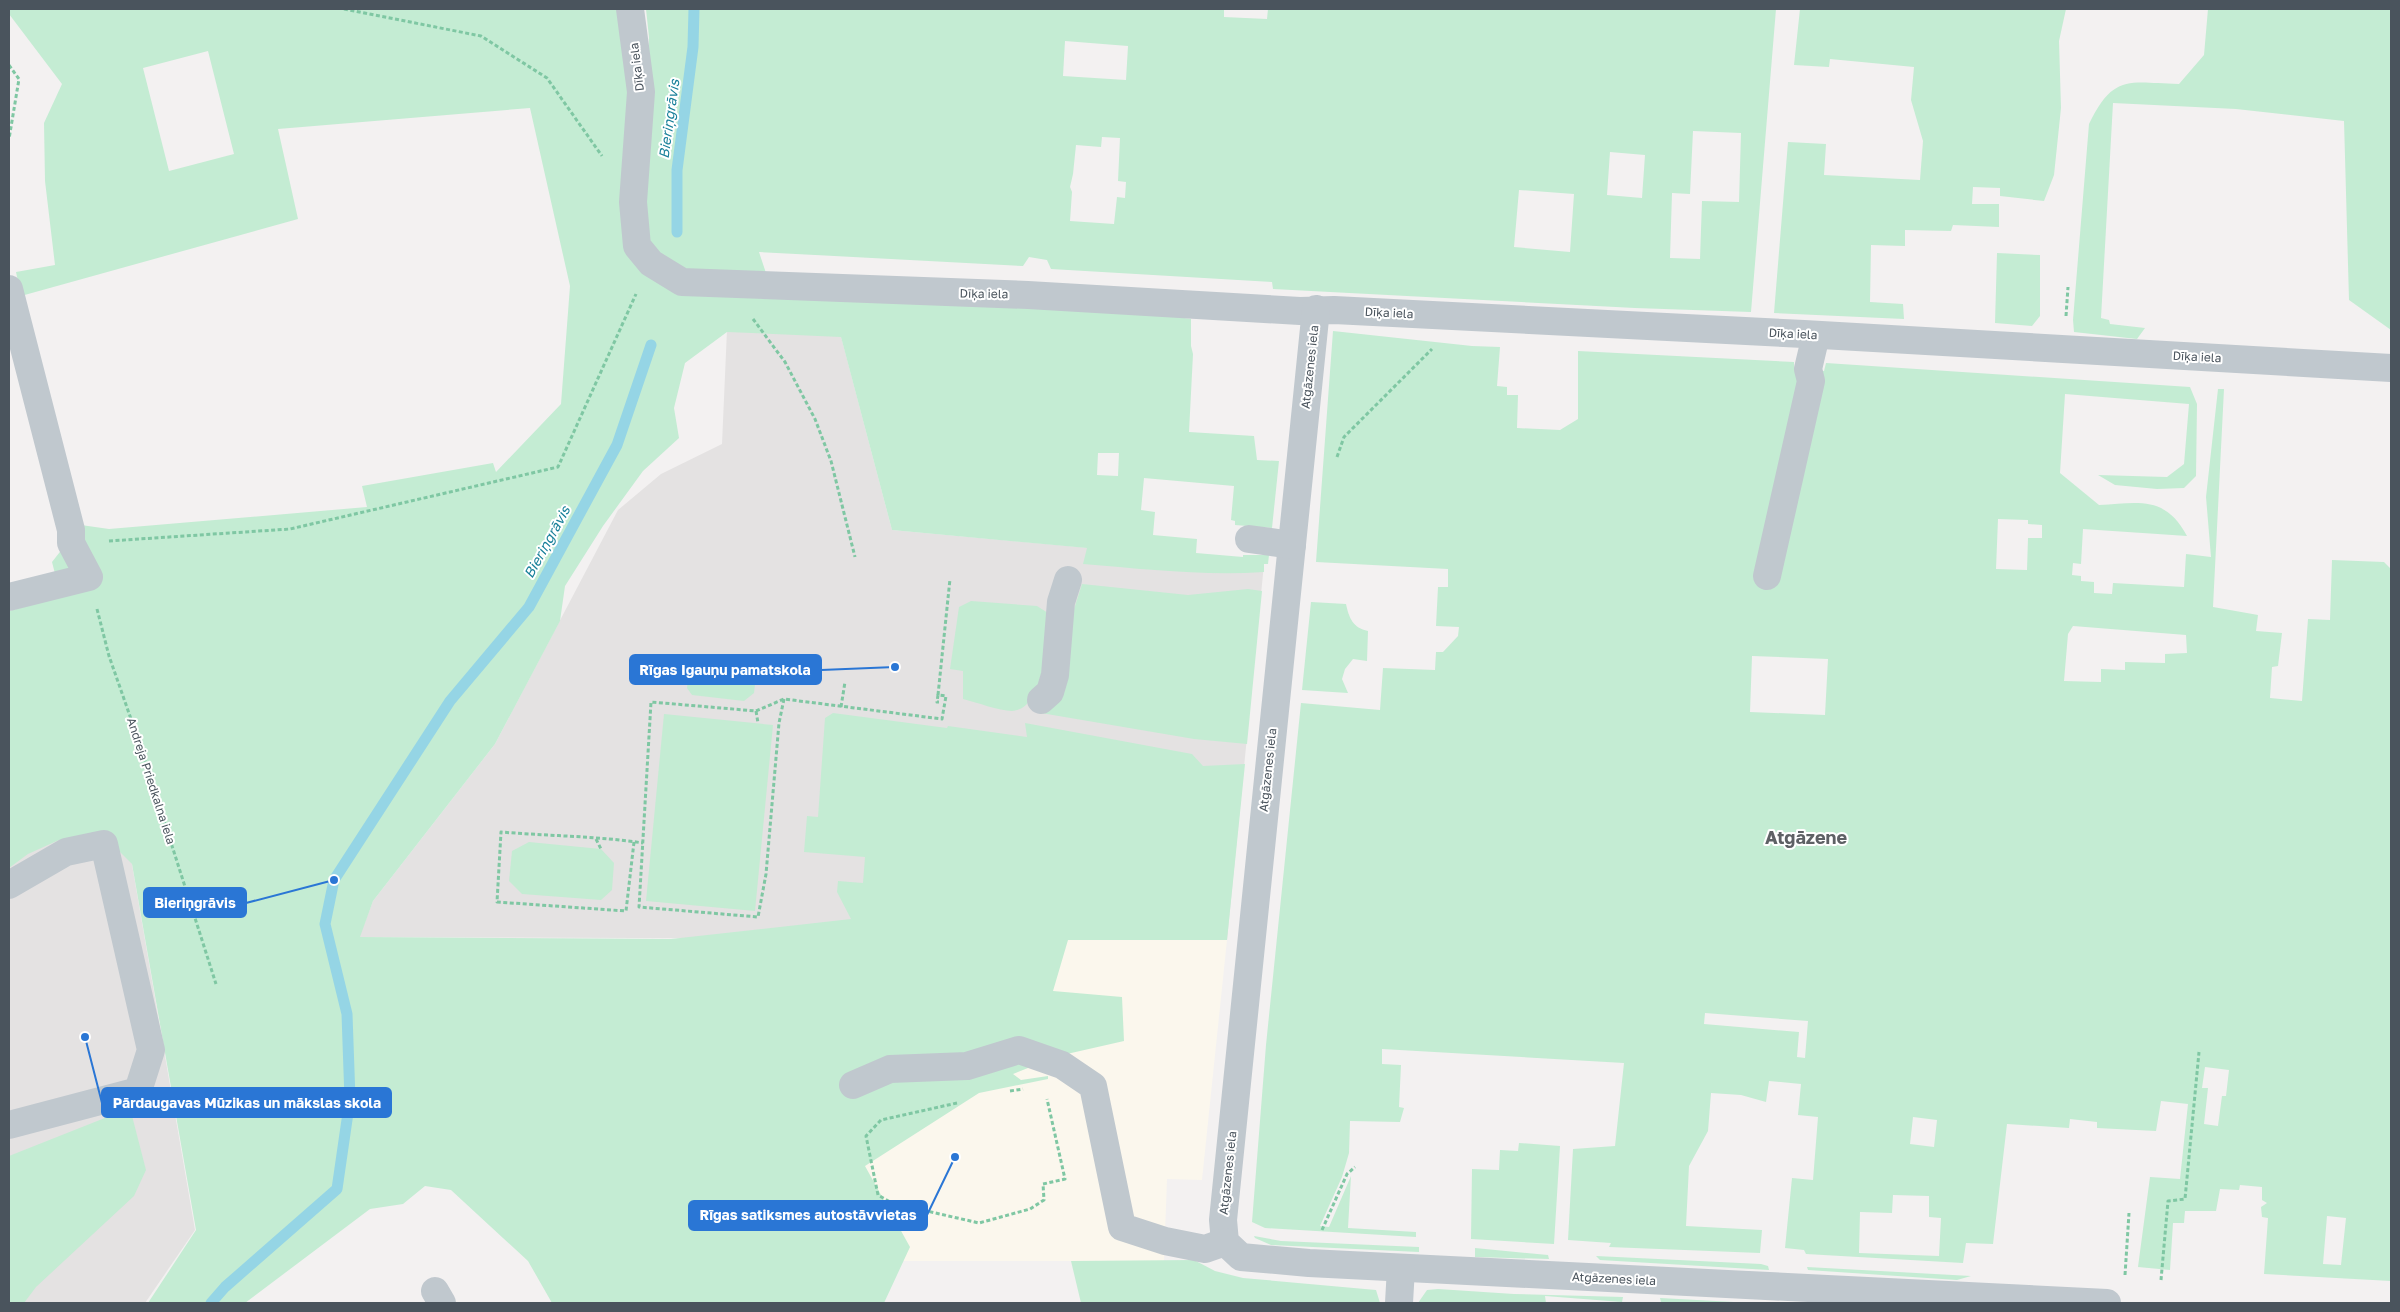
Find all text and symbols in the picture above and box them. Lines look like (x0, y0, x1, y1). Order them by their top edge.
street label: Dīķa iela (626, 42, 647, 92)
water label: Bieriņgrāvis (655, 78, 684, 160)
street label: Dīķa iela (959, 286, 1009, 301)
street label: Dīķa iela (1364, 304, 1414, 321)
street label: Atgāzenes iela (1298, 324, 1321, 410)
street label: Dīķa iela (1768, 325, 1818, 342)
street label: Dīķa iela (2172, 348, 2222, 365)
water label: Bieriņgrāvis (520, 502, 574, 581)
callout: Rīgas Igauņu pamatskola (630, 655, 821, 684)
text: Rīgas Igauņu pamatskola (639, 661, 811, 678)
street label: Andreja Priedkalna iela (124, 715, 179, 846)
street label: Atgāzenes iela (1256, 727, 1279, 813)
district label: Atgāzene (1765, 826, 1847, 848)
callout: Bieriņgrāvis (144, 888, 246, 917)
text: Bieriņgrāvis (154, 894, 236, 911)
callout: Pārdaugavas Mūzikas un mākslas skola (102, 1088, 391, 1117)
text: Pārdaugavas Mūzikas un mākslas skola (113, 1094, 381, 1111)
street label: Atgāzenes iela (1216, 1130, 1239, 1216)
callout: Rīgas satiksmes autostāvvietas (689, 1201, 927, 1230)
text: Rīgas satiksmes autostāvvietas (699, 1206, 917, 1223)
street label: Atgāzenes iela (1572, 1269, 1656, 1288)

